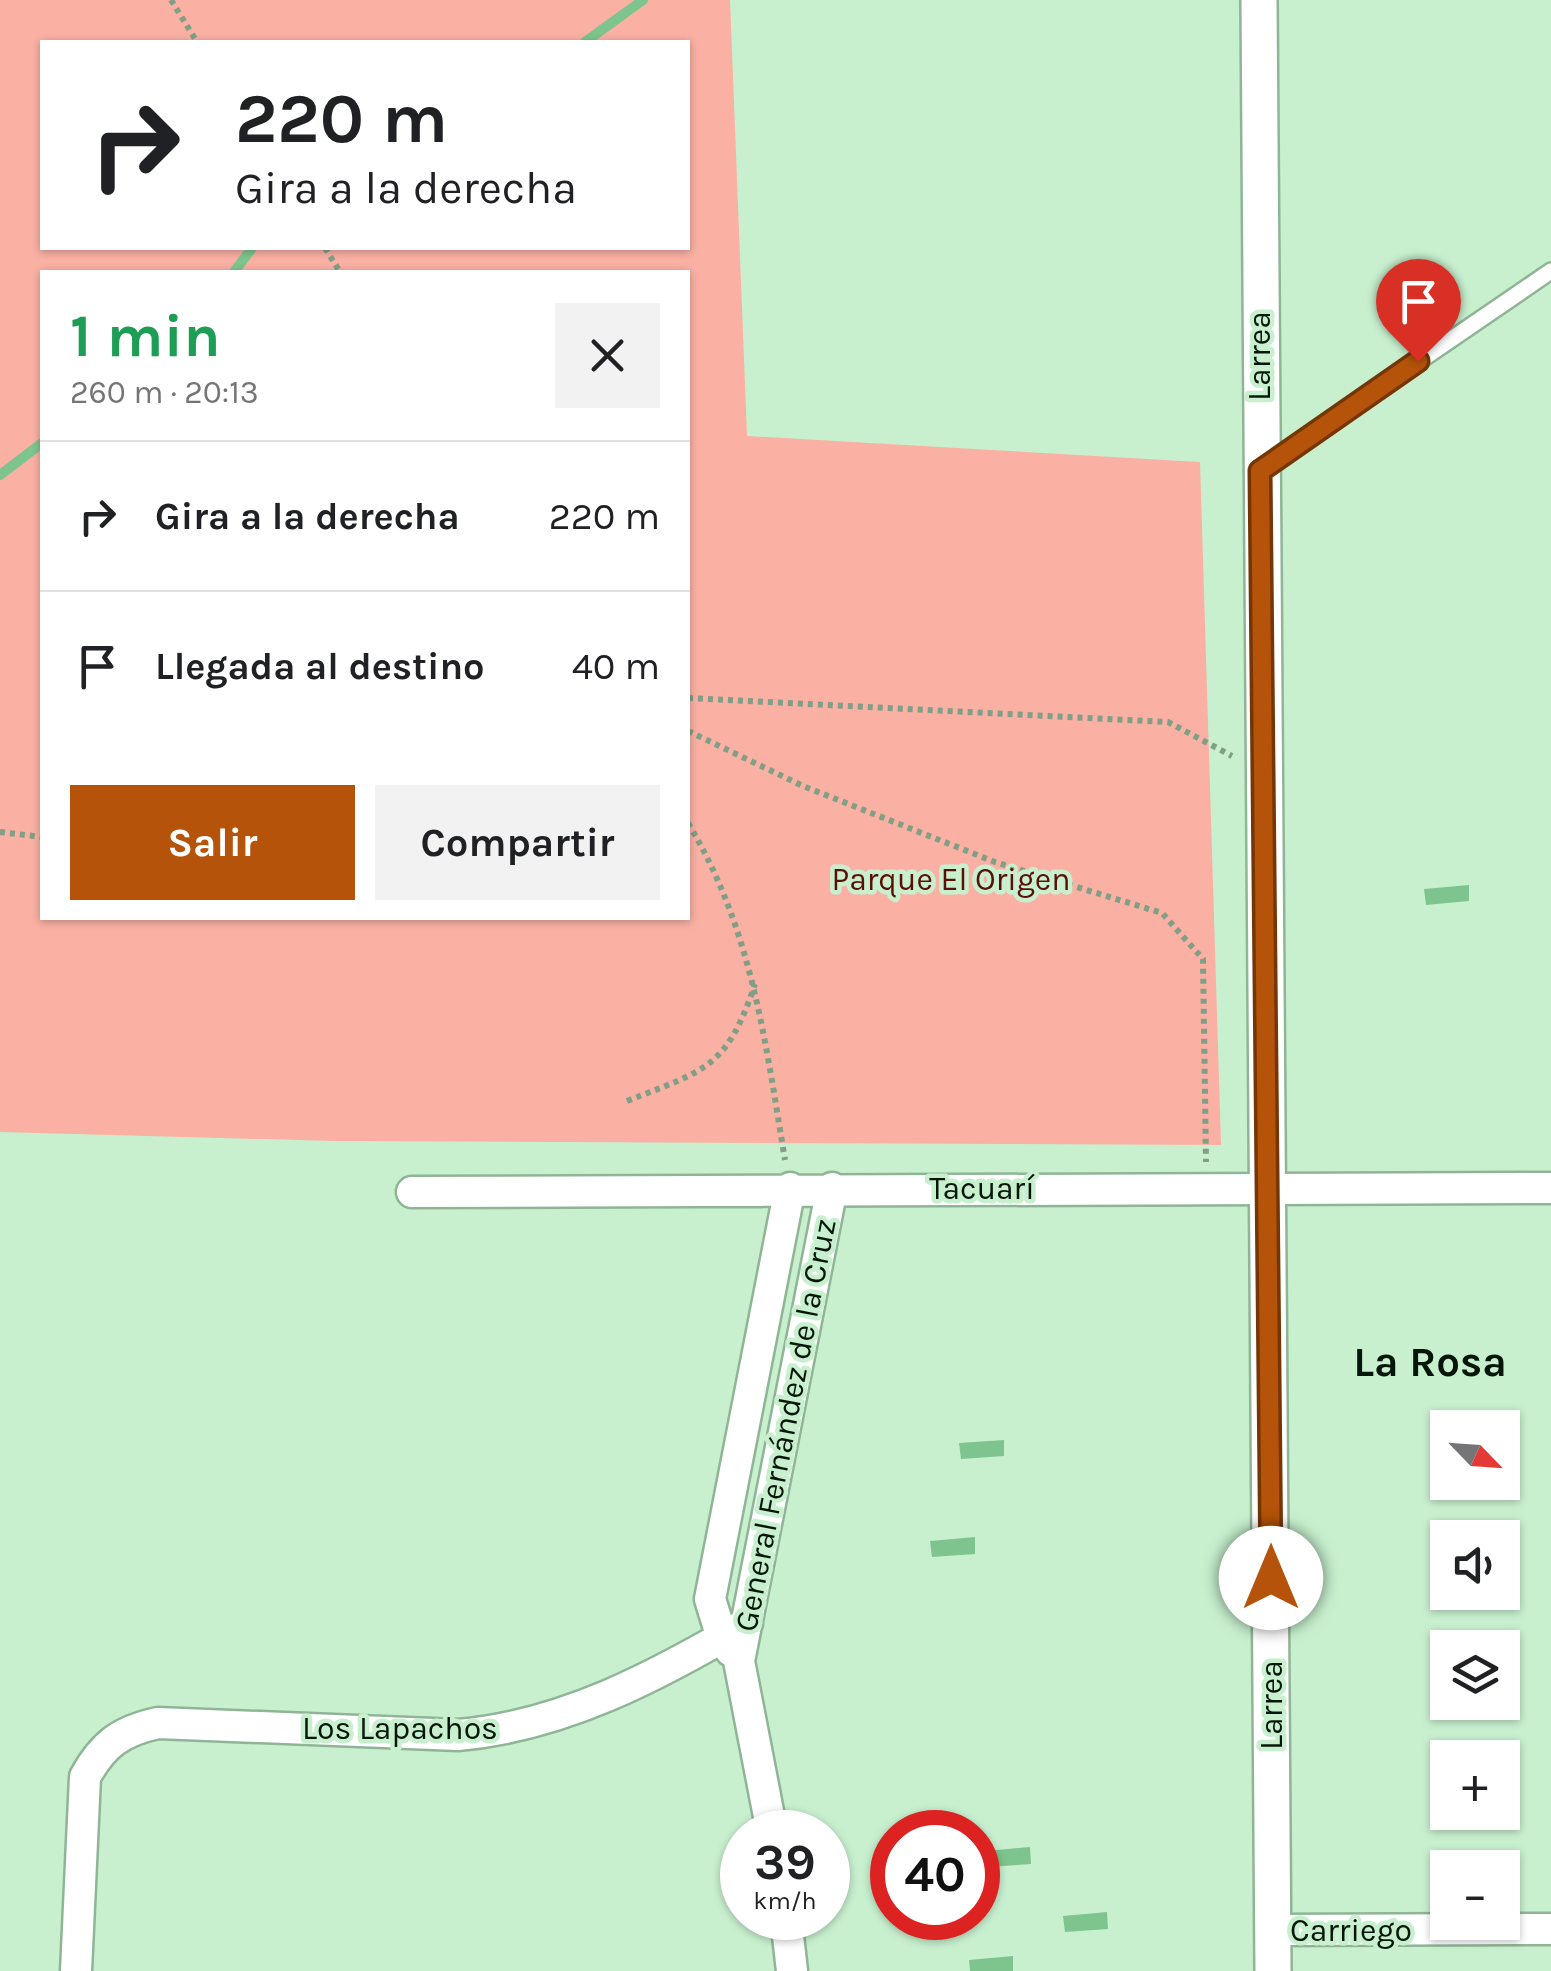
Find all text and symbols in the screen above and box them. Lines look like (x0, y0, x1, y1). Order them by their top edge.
text: 220 m (235, 78, 448, 160)
icon: right (70, 80, 200, 210)
text: Gira a la derecha (235, 162, 577, 214)
pin (1376, 259, 1461, 362)
icon: arrive (1391, 274, 1446, 329)
text: 1 min (70, 301, 221, 371)
button: close (555, 303, 660, 408)
street label: Larrea (1241, 311, 1278, 401)
text: 260 m · 20:13 (70, 374, 259, 411)
icon: right (70, 489, 125, 544)
text: Gira a la derecha (155, 494, 460, 539)
text: 220 m (549, 494, 660, 539)
icon: arrive (70, 639, 125, 694)
text: Llegada al destino (155, 644, 485, 689)
text: 40 m (572, 644, 660, 689)
button: Salir (70, 785, 355, 900)
button: Compartir (375, 785, 660, 900)
park label: Parque El Origen (831, 861, 1071, 898)
street label: Tacuarí (929, 1170, 1035, 1207)
street label: General Fernández de la Cruz (727, 1216, 844, 1635)
district label: La Rosa (1353, 1337, 1507, 1387)
north arrow (1430, 1410, 1520, 1500)
map controls (1430, 1410, 1520, 1940)
button: sound (1430, 1520, 1520, 1610)
position arrow (1219, 1526, 1323, 1630)
button: layers (1430, 1630, 1520, 1720)
street label: Larrea (1253, 1660, 1290, 1750)
street label: Los Lapachos (302, 1710, 498, 1747)
button: + (1430, 1740, 1520, 1830)
speed limit sign: 40 (870, 1810, 1000, 1940)
text: 39 (754, 1833, 816, 1892)
button: − (1430, 1850, 1520, 1940)
text: km/h (753, 1886, 817, 1915)
street label: Carriego (1290, 1912, 1412, 1949)

